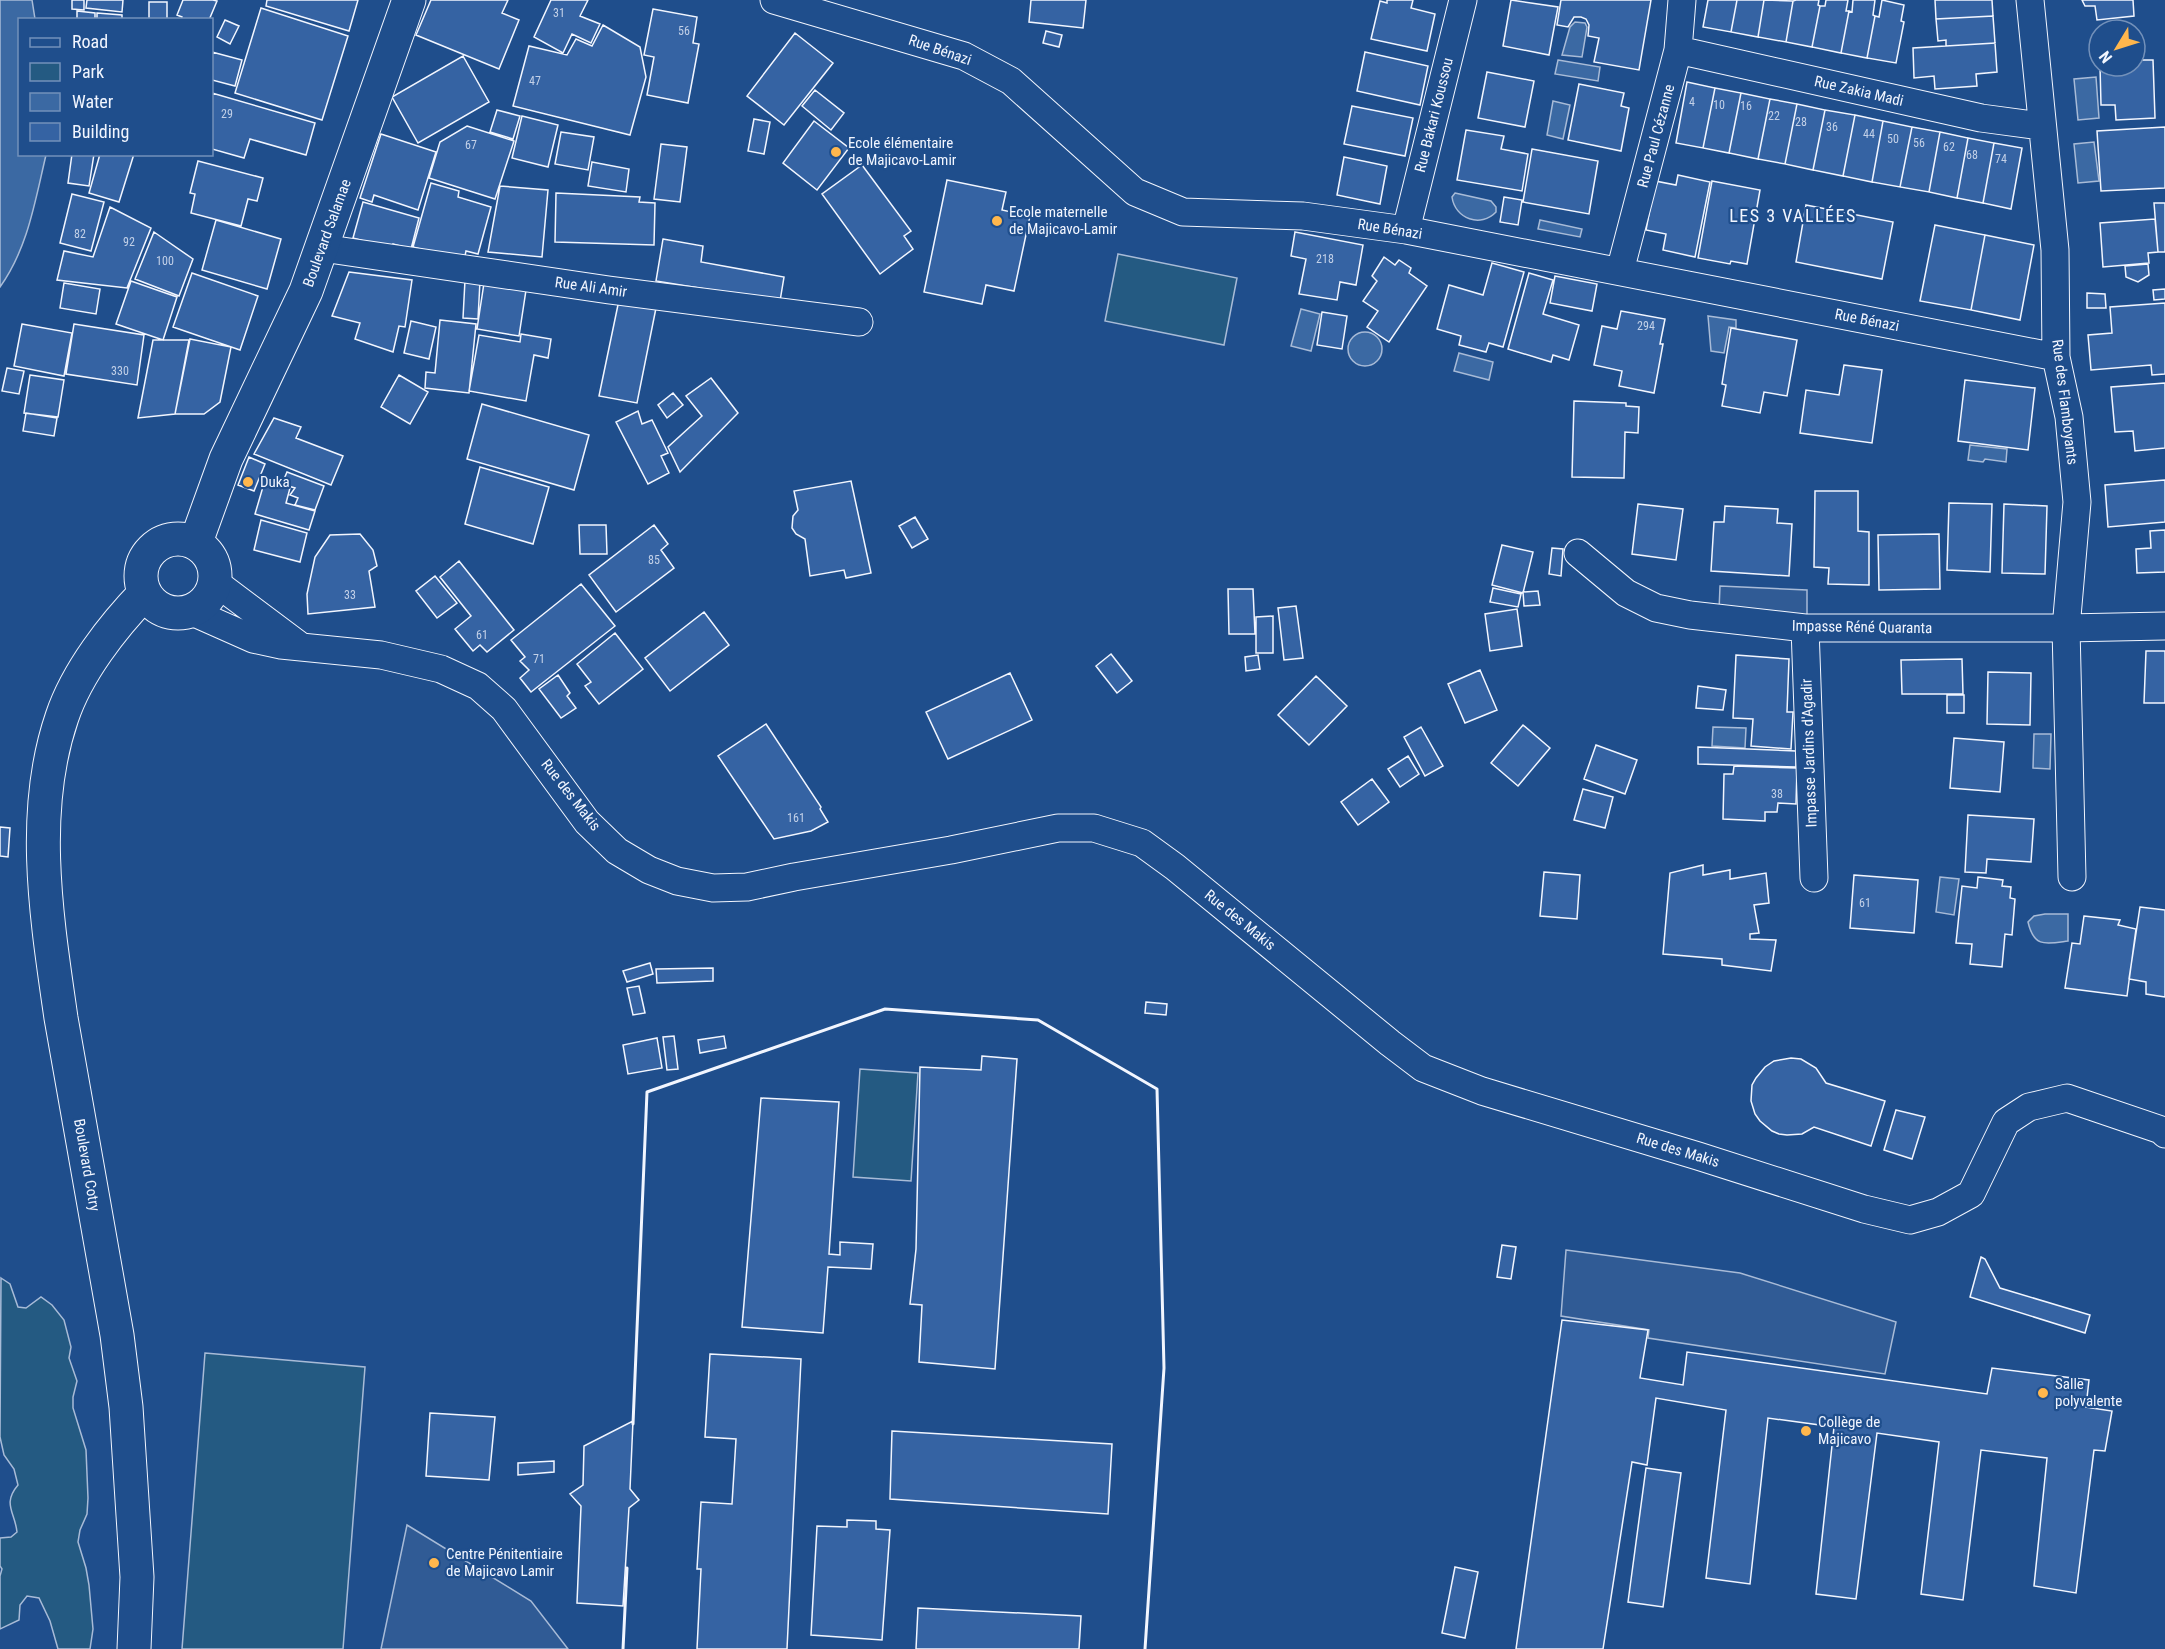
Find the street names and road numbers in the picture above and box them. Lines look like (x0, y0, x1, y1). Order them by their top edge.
street label: Rue Bénazi (906, 31, 974, 69)
street label: Rue Bakari Koussou (1411, 56, 1457, 174)
street label: Rue Zakia Madi (1813, 72, 1905, 110)
street label: Rue Paul Cézanne (1634, 82, 1678, 190)
street label: Boulevard Salamae (299, 177, 355, 289)
street label: Rue Bénazi (1356, 215, 1424, 243)
street label: Rue Ali Amir (554, 273, 629, 301)
street label: Rue Bénazi (1833, 305, 1901, 335)
street label: Rue des Flamboyants (2048, 338, 2082, 466)
street label: Impasse Réné Quaranta (1792, 617, 1932, 637)
street label: Impasse Jardins d'Agadir (1797, 678, 1821, 828)
street label: Rue des Makis (537, 756, 605, 835)
street label: Rue des Makis (1201, 886, 1279, 954)
street label: Boulevard Cotry (70, 1117, 104, 1213)
street label: Rue des Makis (1634, 1129, 1722, 1171)

